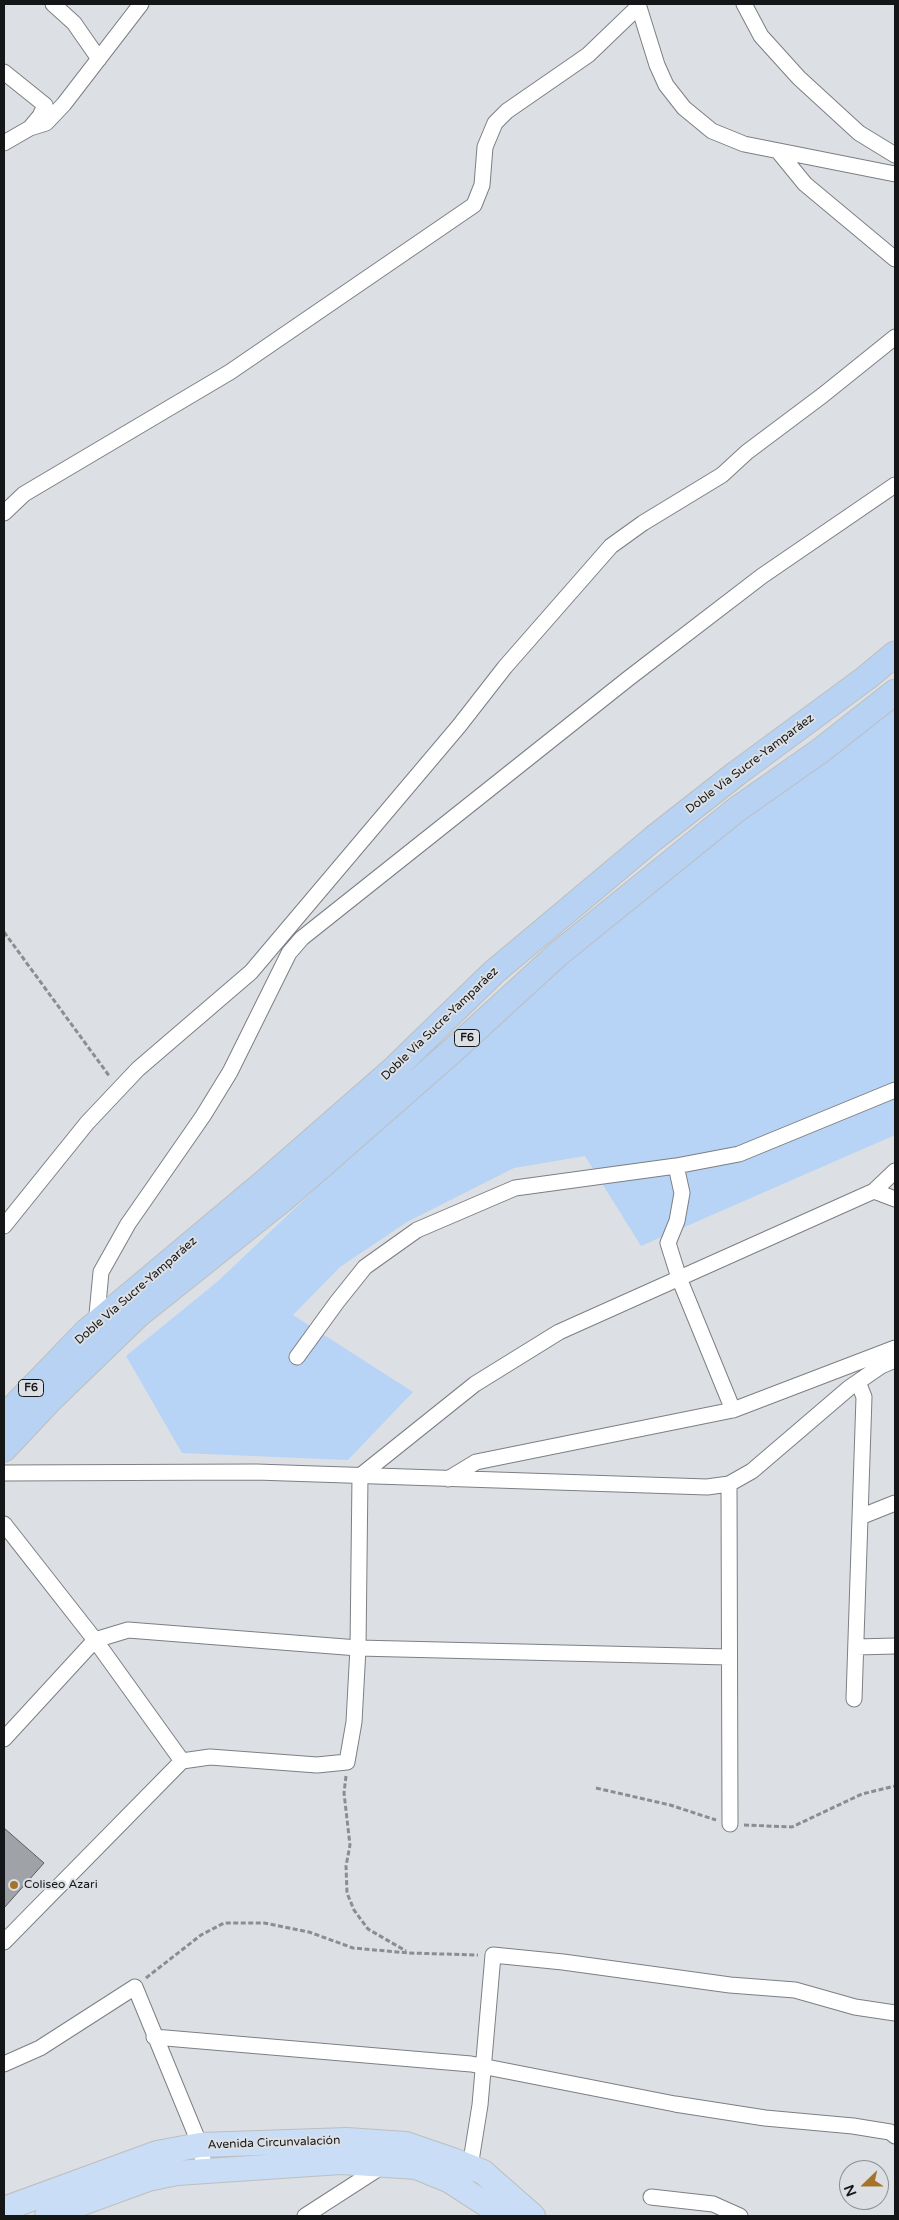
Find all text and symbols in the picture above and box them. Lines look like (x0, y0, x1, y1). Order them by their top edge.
street label: Doble Vía Sucre-Yamparáez (683, 711, 817, 817)
street label: Doble Vía Sucre-Yamparáez (379, 964, 501, 1084)
road number: F6 (454, 1030, 480, 1046)
street label: Doble Vía Sucre-Yamparáez (72, 1234, 200, 1348)
road number: F6 (18, 1380, 44, 1396)
place label: Coliseo Azari (24, 1878, 98, 1892)
marker: Coliseo Azari (8, 1879, 20, 1891)
street label: Avenida Circunvalación (207, 2133, 341, 2153)
north arrow (839, 2160, 889, 2210)
text: N (841, 2182, 861, 2199)

